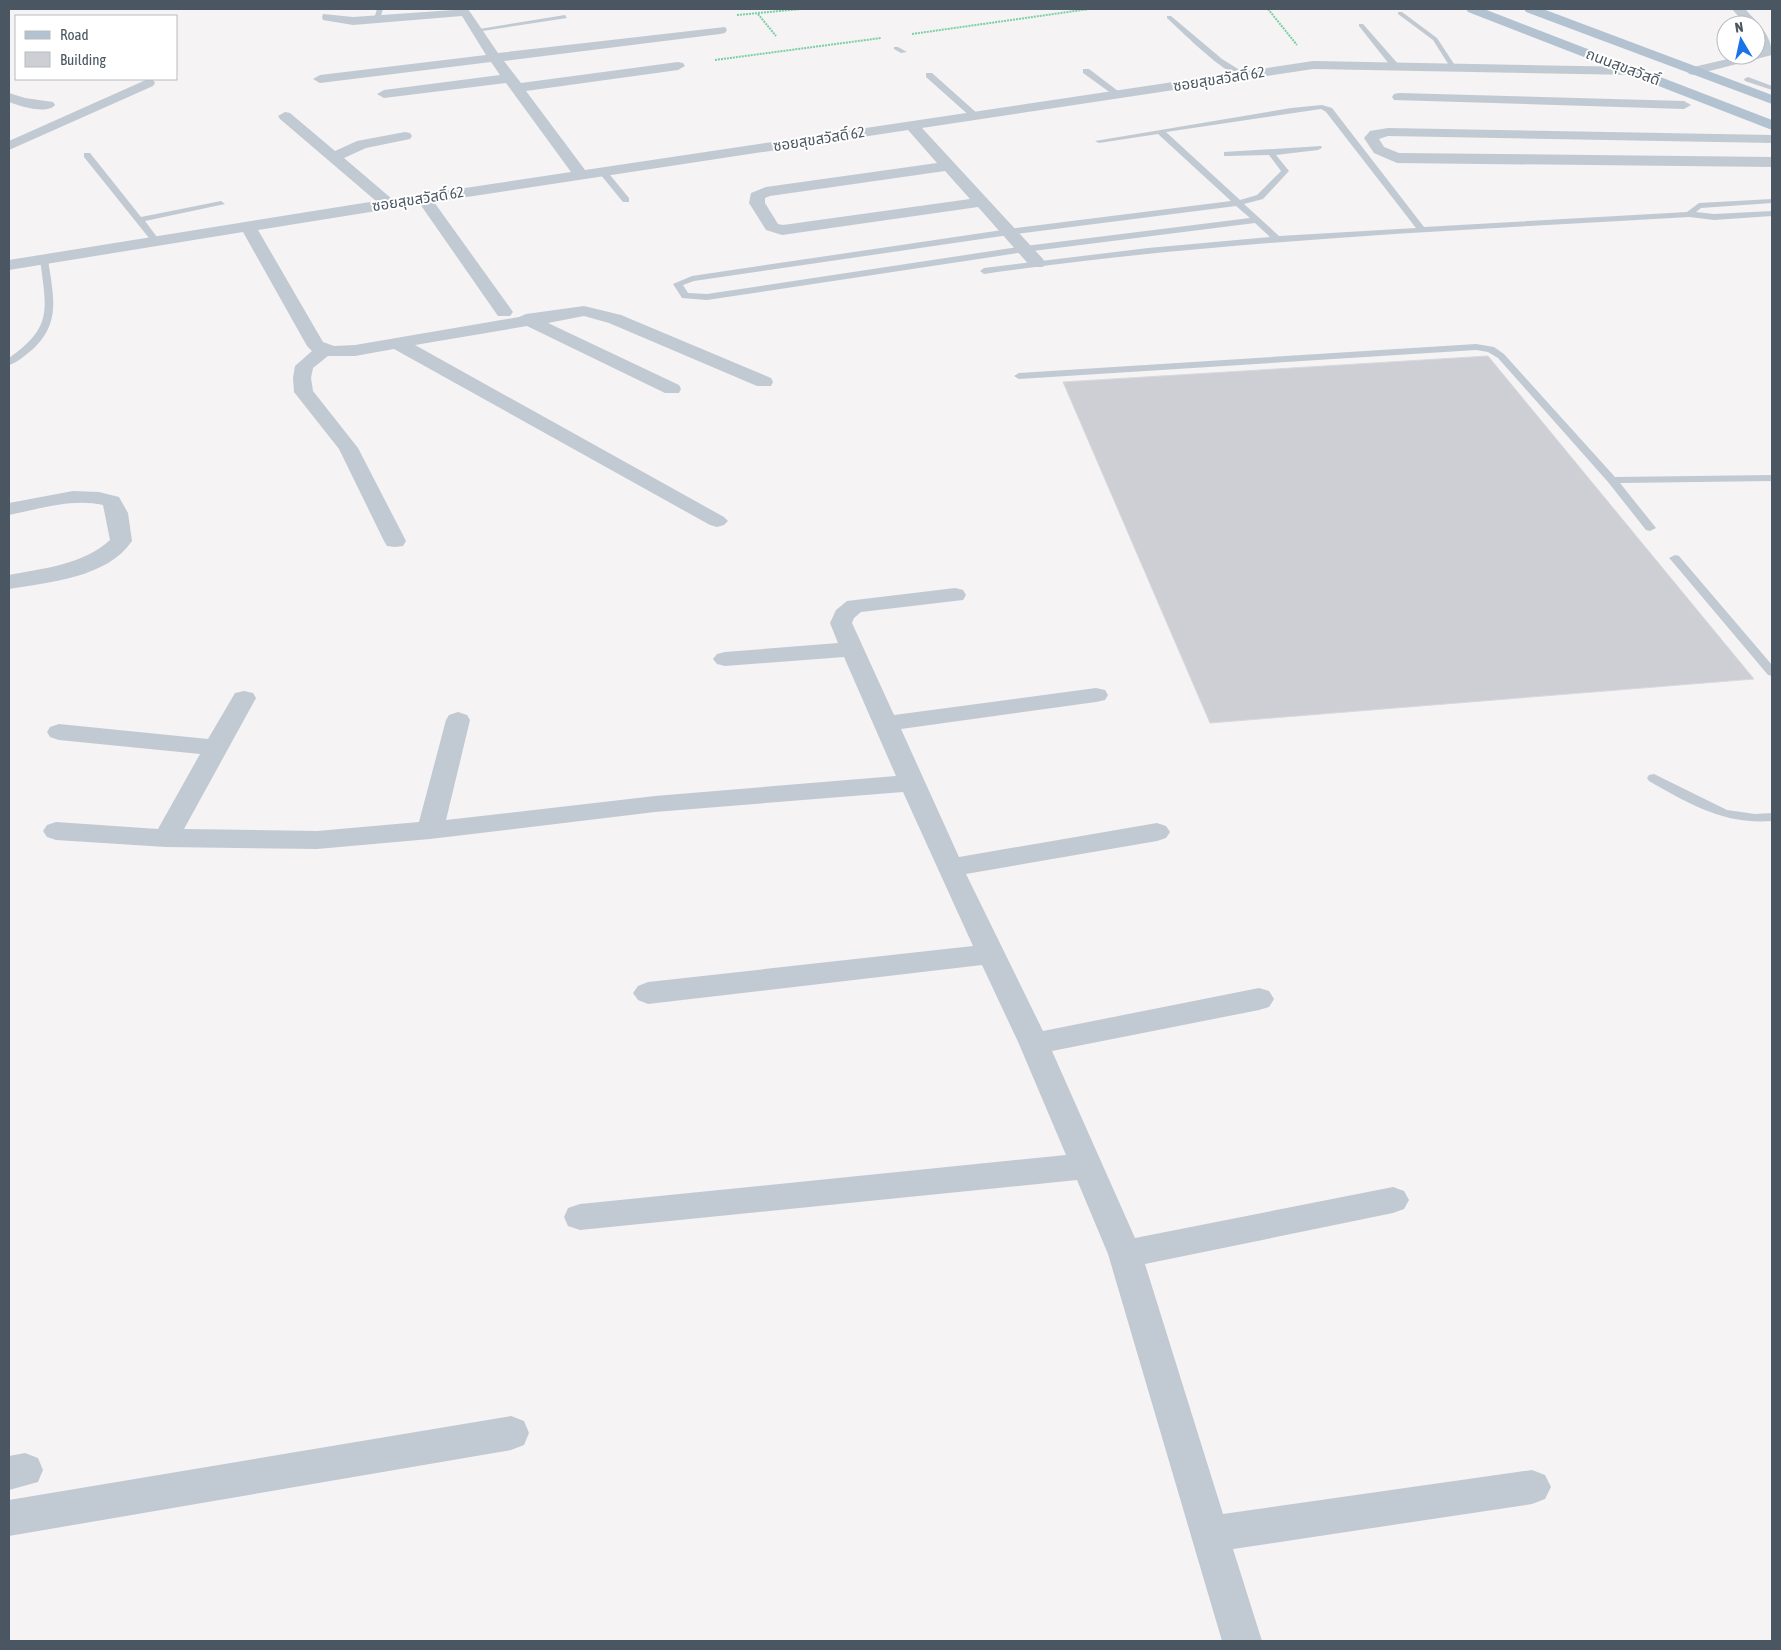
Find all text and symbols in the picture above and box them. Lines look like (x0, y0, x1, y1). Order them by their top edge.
legend (15, 15, 178, 80)
north arrow (1716, 15, 1766, 65)
text: N (1734, 19, 1744, 36)
text: Road (60, 26, 89, 43)
street label: ถนนสุขสวัสดิ์ (1583, 45, 1663, 89)
text: Building (60, 51, 106, 68)
street label: ซอยสุขสวัสดิ์ 62 (1172, 63, 1266, 95)
street label: ซอยสุขสวัสดิ์ 62 (772, 123, 866, 155)
street label: ซอยสุขสวัสดิ์ 62 (371, 183, 465, 215)

